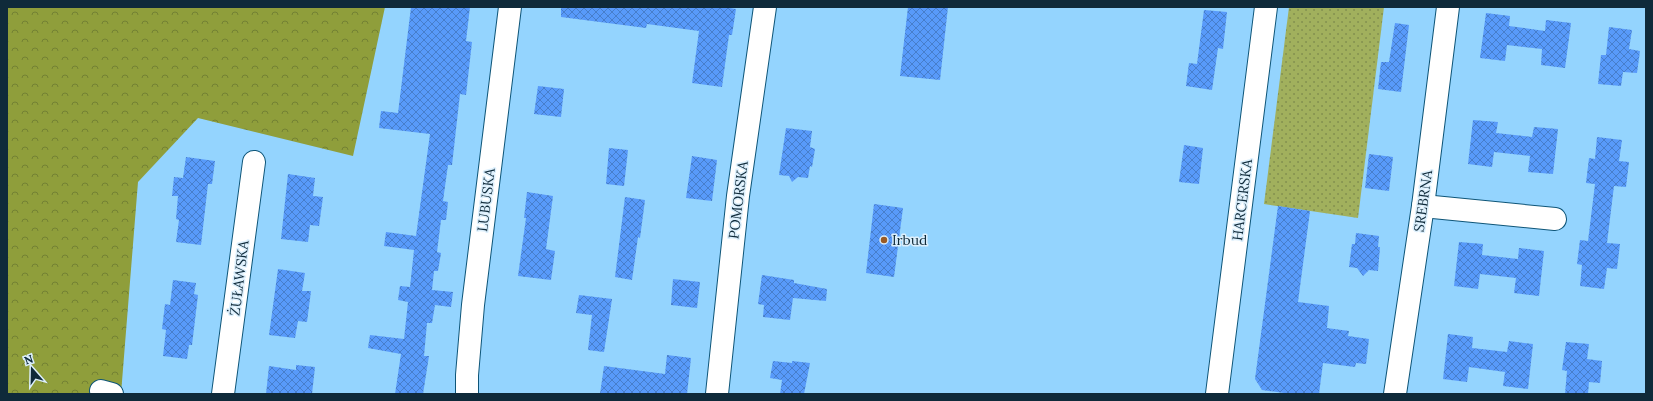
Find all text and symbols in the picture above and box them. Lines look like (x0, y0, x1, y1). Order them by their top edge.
street label: HARCERSKA (1228, 158, 1256, 242)
street label: POMORSKA (724, 160, 752, 240)
street label: LUBUSKA (473, 167, 499, 233)
street label: SREBRNA (1410, 169, 1436, 233)
place label: Irbud (892, 231, 927, 249)
marker: Irbud (879, 235, 889, 245)
street label: ŻUŁAWSKA (225, 239, 253, 317)
north arrow (12, 349, 52, 389)
text: N (22, 351, 35, 368)

